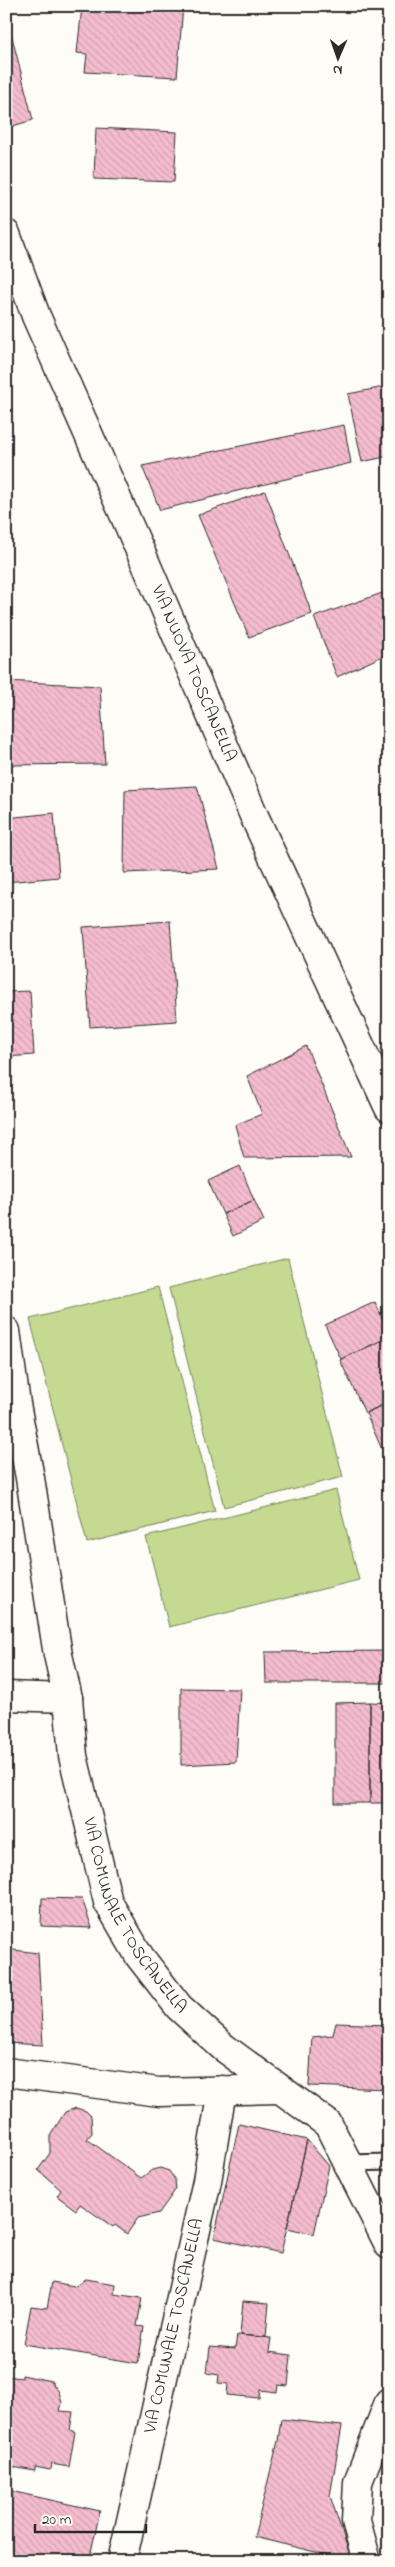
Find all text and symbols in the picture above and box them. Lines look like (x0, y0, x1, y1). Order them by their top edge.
north arrow (312, 32, 362, 82)
text: N (333, 59, 343, 80)
street label: VIA NUOVA TOSCANELLA (143, 580, 242, 766)
street label: VIA COMUNALE TOSCANELLA (75, 1814, 192, 2021)
street label: VIA COMUNALE TOSCANELLA (138, 2216, 211, 2437)
scale bar (35, 2502, 146, 2534)
text: 20 m (42, 2509, 72, 2531)

